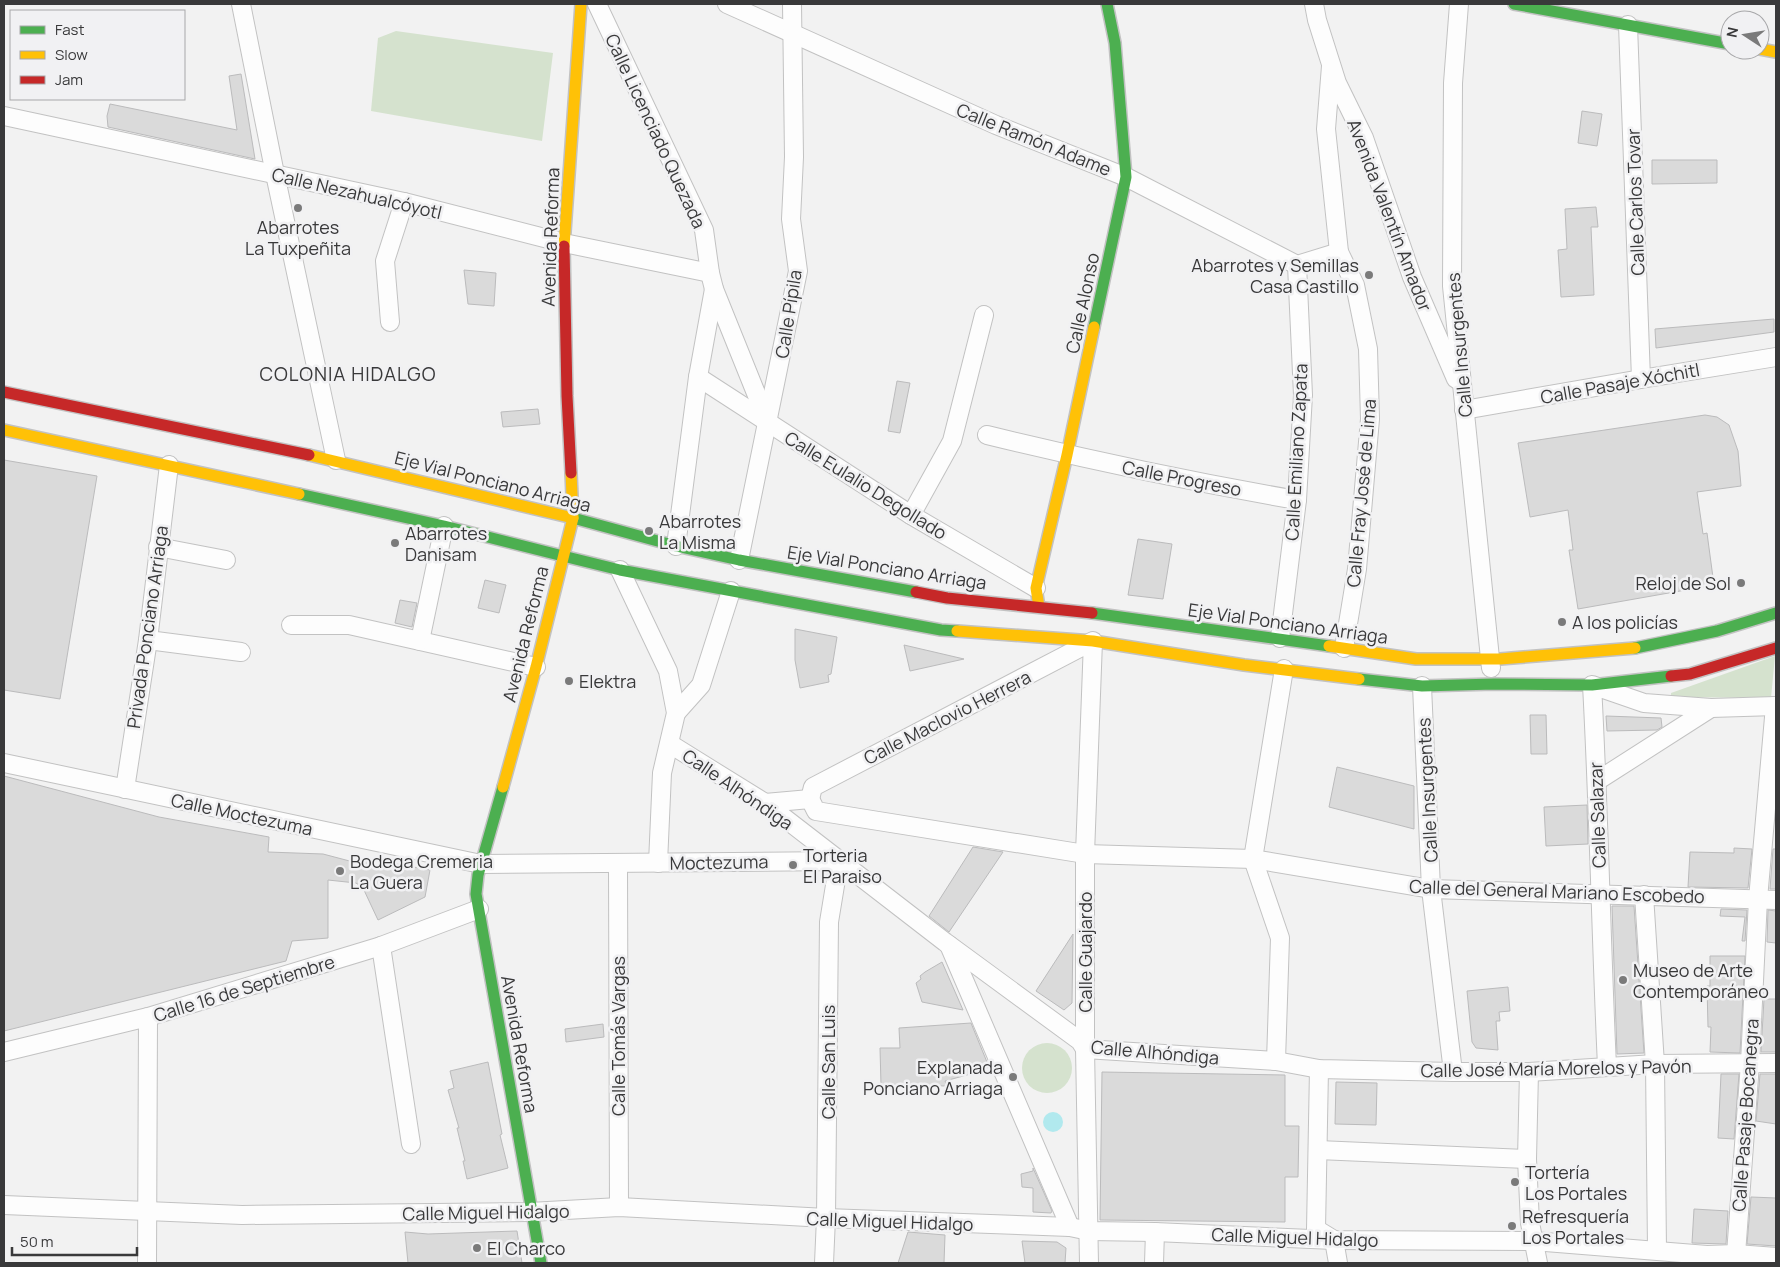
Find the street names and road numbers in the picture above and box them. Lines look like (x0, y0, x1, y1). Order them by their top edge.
street label: Calle Licenciado Quezada (600, 30, 712, 232)
street label: Calle Ramón Adame (953, 97, 1115, 181)
street label: Avenida Valentín Amador (1342, 115, 1438, 315)
street label: Calle Carlos Tovar (1620, 127, 1650, 276)
street label: Calle Nezahualcóyotl (270, 162, 444, 224)
street label: Avenida Reforma (536, 167, 564, 307)
street label: Calle Alonso (1060, 250, 1104, 356)
street label: Calle Pípila (769, 268, 807, 360)
street label: Calle Insurgentes (1441, 272, 1477, 418)
street label: Calle Pasaje Xóchitl (1538, 357, 1702, 409)
street label: Calle Emiliano Zapata (1279, 363, 1313, 541)
street label: Calle Fray José de Lima (1341, 398, 1381, 588)
street label: Calle Eulalio Degollado (780, 425, 952, 545)
street label: Eje Vial Ponciano Arriaga (392, 445, 594, 517)
street label: Calle Progreso (1120, 455, 1244, 501)
street label: Privada Ponciano Arriaga (121, 524, 173, 730)
street label: Eje Vial Ponciano Arriaga (786, 539, 988, 595)
street label: Avenida Reforma (497, 564, 553, 704)
street label: Eje Vial Ponciano Arriaga (1187, 597, 1389, 649)
street label: Calle Maclovio Herrera (859, 664, 1035, 770)
street label: Calle Insurgentes (1411, 717, 1443, 863)
street label: Calle Alhóndiga (678, 743, 798, 835)
street label: Calle Salazar (1583, 761, 1611, 868)
street label: Calle Moctezuma (169, 787, 315, 841)
street label: Moctezuma (669, 849, 769, 875)
street label: Calle del General Mariano Escobedo (1409, 874, 1705, 908)
street label: Calle Guajardo (1073, 892, 1097, 1012)
street label: Calle 16 de Septiembre (150, 949, 338, 1027)
street label: Calle Tomás Vargas (606, 956, 630, 1116)
street label: Avenida Reforma (496, 973, 544, 1115)
street label: Calle San Luis (816, 1005, 840, 1119)
street label: Calle Pasaje Bocanegra (1726, 1018, 1764, 1212)
street label: Calle Alhóndiga (1090, 1034, 1220, 1070)
street label: Calle José María Morelos y Pavón (1420, 1054, 1692, 1082)
street label: Calle Miguel Hidalgo (402, 1199, 570, 1225)
street label: Calle Miguel Hidalgo (806, 1206, 974, 1236)
street label: Calle Miguel Hidalgo (1211, 1222, 1379, 1252)

